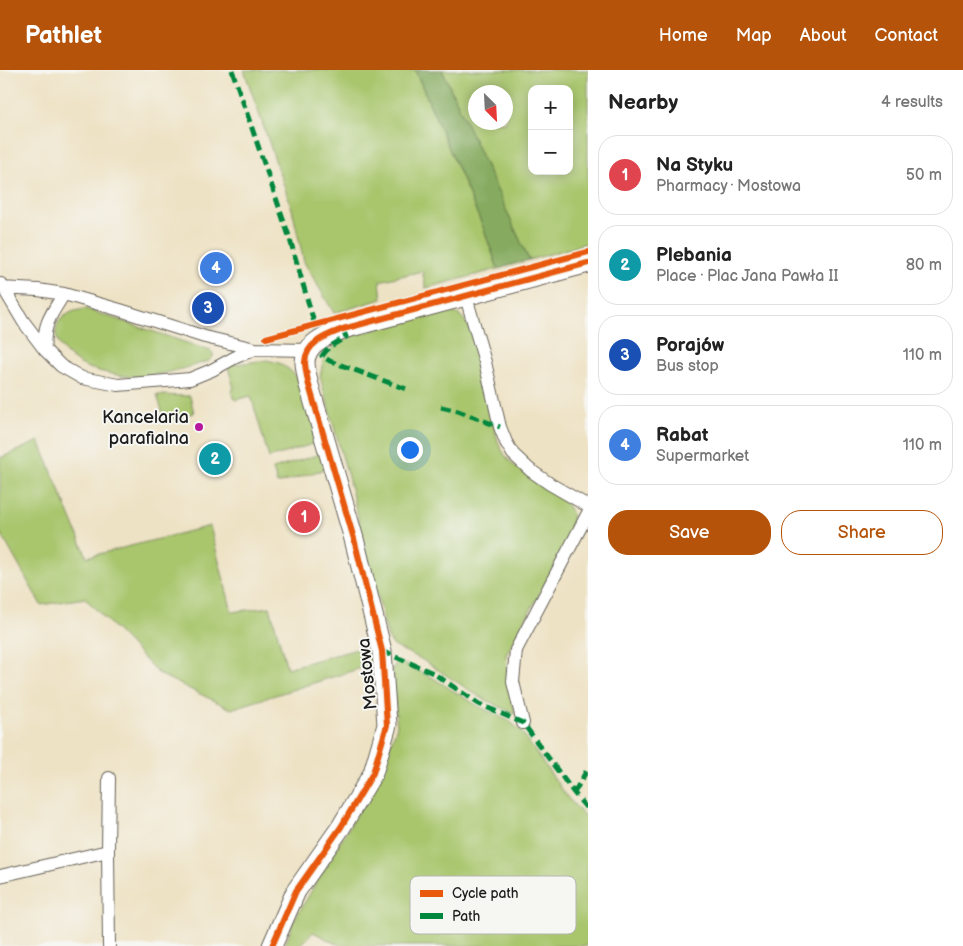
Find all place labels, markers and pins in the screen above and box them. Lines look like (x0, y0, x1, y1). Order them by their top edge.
pin: 4 (200, 249, 232, 287)
pin: 3 (192, 289, 224, 327)
place label: Kancelaria parafialna (102, 407, 189, 449)
marker: Kancelaria parafialna (193, 421, 205, 433)
pin: 2 (199, 440, 231, 478)
pin: 1 (288, 498, 320, 536)

